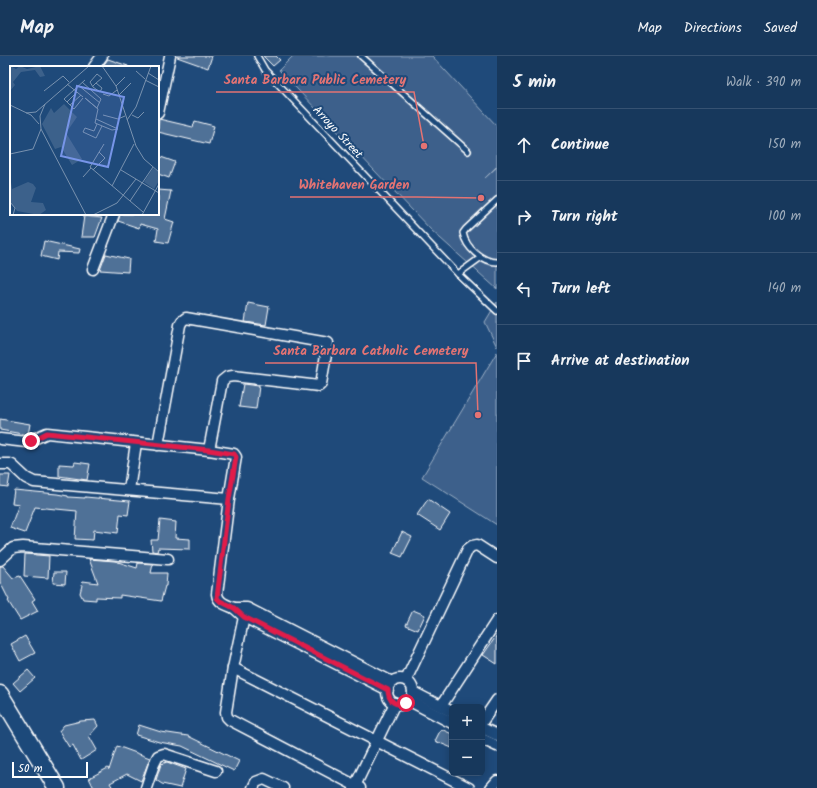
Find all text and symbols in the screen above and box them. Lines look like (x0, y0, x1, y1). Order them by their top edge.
text: Map (20, 13, 54, 43)
text: Map (637, 17, 662, 39)
text: Directions (684, 17, 742, 39)
text: Saved (764, 17, 797, 39)
inset map (10, 66, 159, 215)
callout: Santa Barbara Public Cemetery (216, 67, 414, 92)
text: 5 min (513, 69, 556, 96)
text: Santa Barbara Public Cemetery (224, 70, 406, 91)
text: Walk · 390 m (726, 72, 801, 93)
street label: Arroyo Street (308, 101, 368, 164)
text: Continue (551, 133, 609, 157)
icon: ahead (513, 134, 535, 156)
text: 150 m (768, 134, 801, 155)
callout: Whitehaven Garden (290, 172, 417, 197)
text: Whitehaven Garden (299, 175, 409, 196)
text: Turn right (551, 205, 618, 229)
icon: right (513, 206, 535, 228)
text: 100 m (768, 206, 801, 227)
text: Turn left (551, 277, 611, 301)
icon: left (513, 278, 535, 300)
text: 140 m (768, 278, 801, 299)
callout: Santa Barbara Catholic Cemetery (265, 338, 476, 363)
text: Santa Barbara Catholic Cemetery (273, 341, 469, 362)
text: Arrive at destination (551, 349, 690, 373)
icon: arrive (513, 350, 535, 372)
route end (22, 432, 40, 450)
route start (397, 694, 415, 712)
map controls (449, 704, 485, 776)
button: + (449, 704, 485, 740)
button: − (449, 740, 485, 776)
scale bar (12, 760, 88, 779)
text: 50 m (18, 760, 43, 778)

